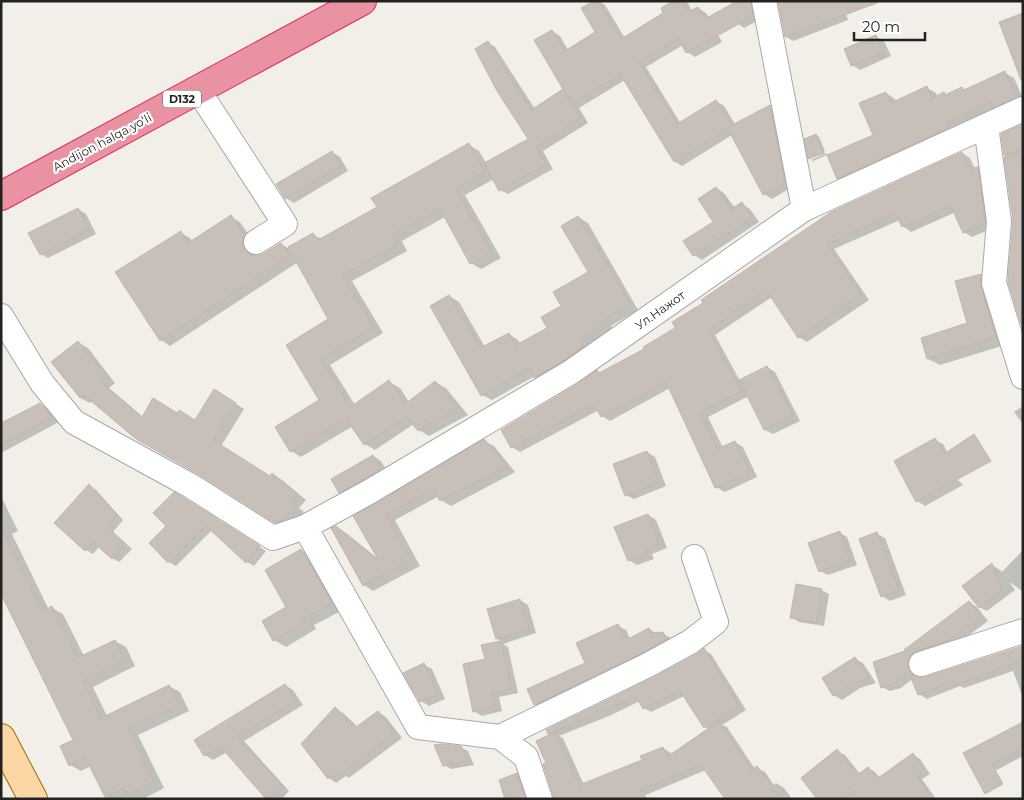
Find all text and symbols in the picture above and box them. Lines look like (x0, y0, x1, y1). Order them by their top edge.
scale bar (854, 10, 925, 42)
text: 20 m (862, 17, 900, 36)
road number: D132 (163, 90, 201, 108)
street label: Andijon halqa yo‘li (50, 110, 154, 174)
street label: Ул.Нажот (632, 287, 688, 333)

